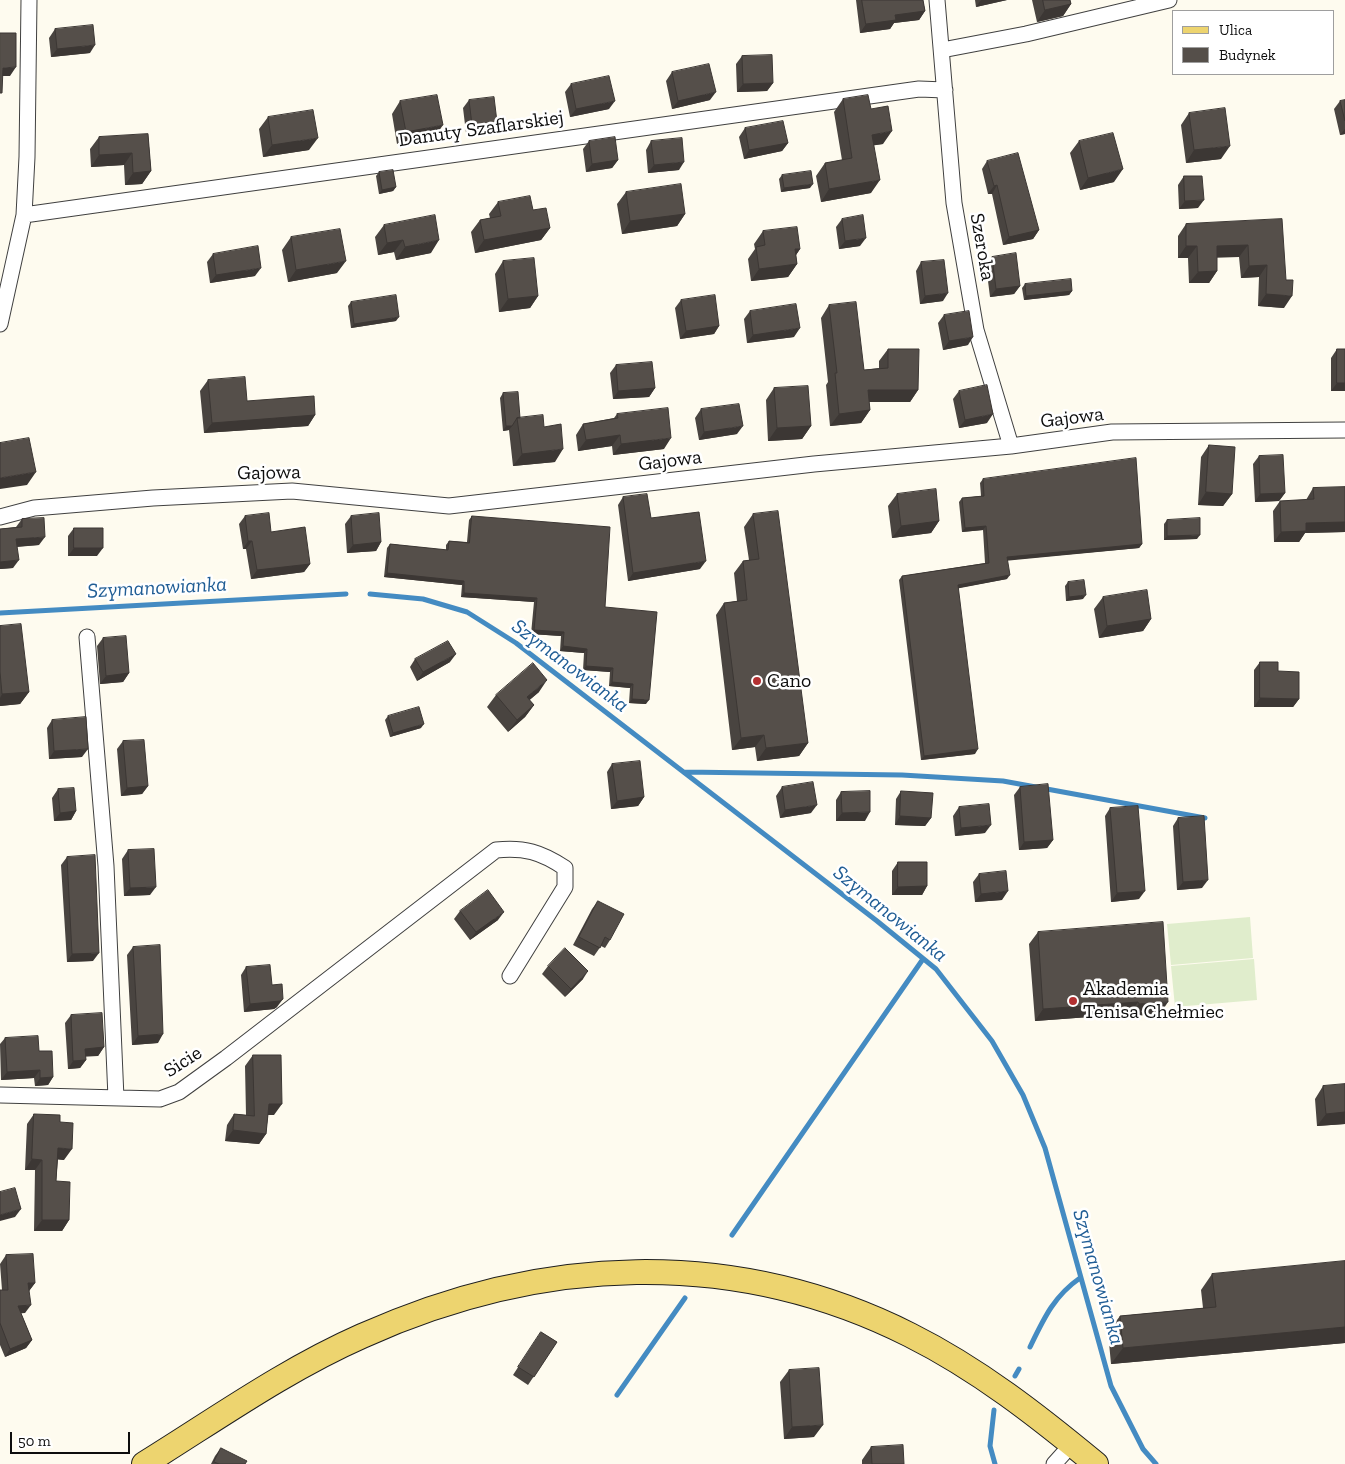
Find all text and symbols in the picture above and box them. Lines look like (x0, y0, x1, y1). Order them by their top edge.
legend (1172, 10, 1335, 75)
text: Ulica (1219, 21, 1252, 39)
text: Budynek (1219, 46, 1276, 64)
street label: Danuty Szaflarskiej (397, 106, 565, 152)
street label: Szeroka (964, 211, 1000, 283)
street label: Gajowa (1039, 402, 1105, 434)
street label: Gajowa (637, 445, 703, 477)
street label: Gajowa (237, 460, 301, 486)
water label: Szymanowianka (87, 572, 227, 604)
water label: Szymanowianka (507, 614, 633, 718)
place label: Cano (767, 669, 811, 693)
marker: Cano (751, 675, 763, 687)
water label: Szymanowianka (828, 860, 952, 968)
place label: Akademia Tenisa Chełmiec (1083, 977, 1224, 1024)
marker: Akademia Tenisa Chełmiec (1067, 995, 1079, 1007)
street label: Sicie (159, 1041, 207, 1083)
water label: Szymanowianka (1067, 1206, 1129, 1348)
scale bar (12, 1422, 132, 1454)
text: 50 m (18, 1432, 51, 1450)

